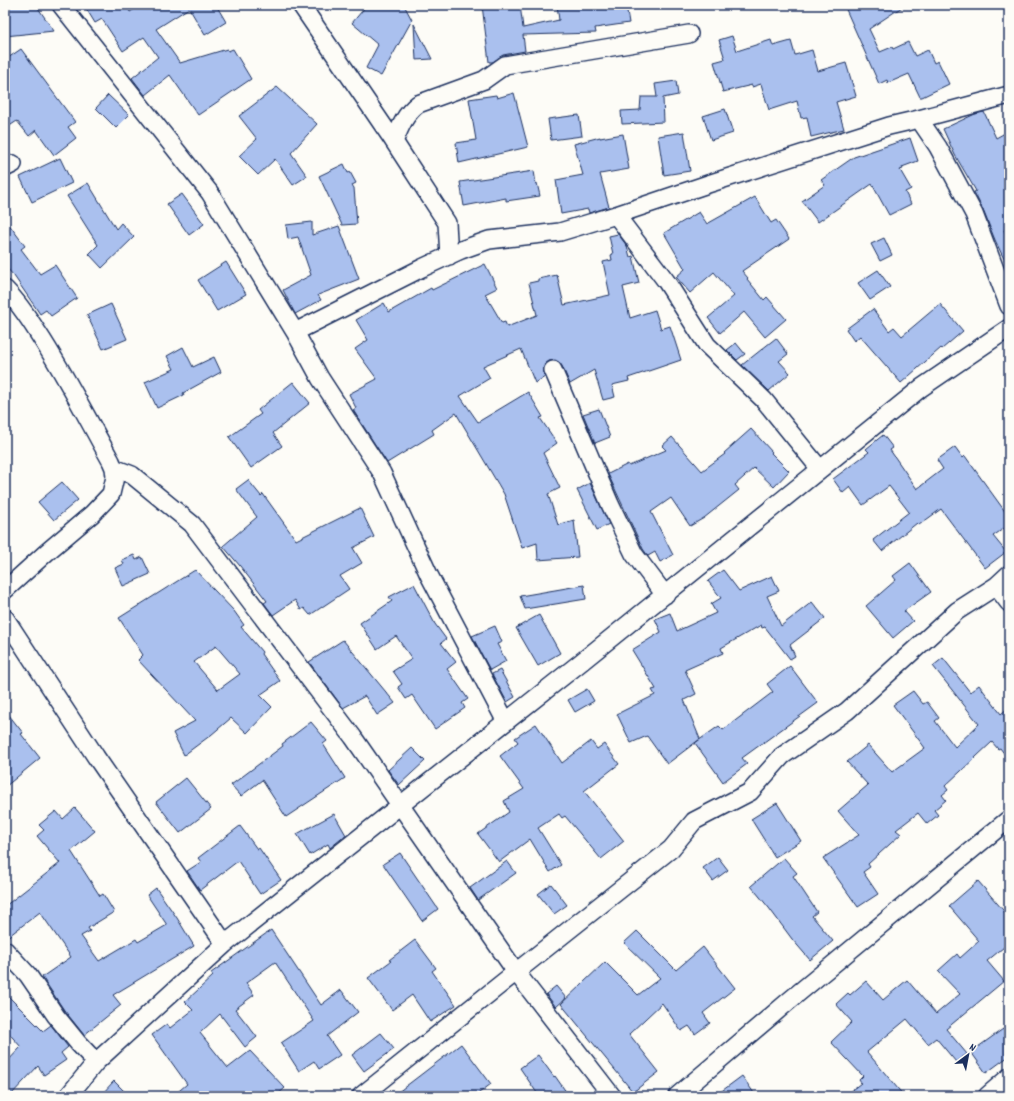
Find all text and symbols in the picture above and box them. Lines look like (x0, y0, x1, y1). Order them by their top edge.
north arrow (948, 1035, 988, 1075)
text: N (966, 1040, 979, 1057)

